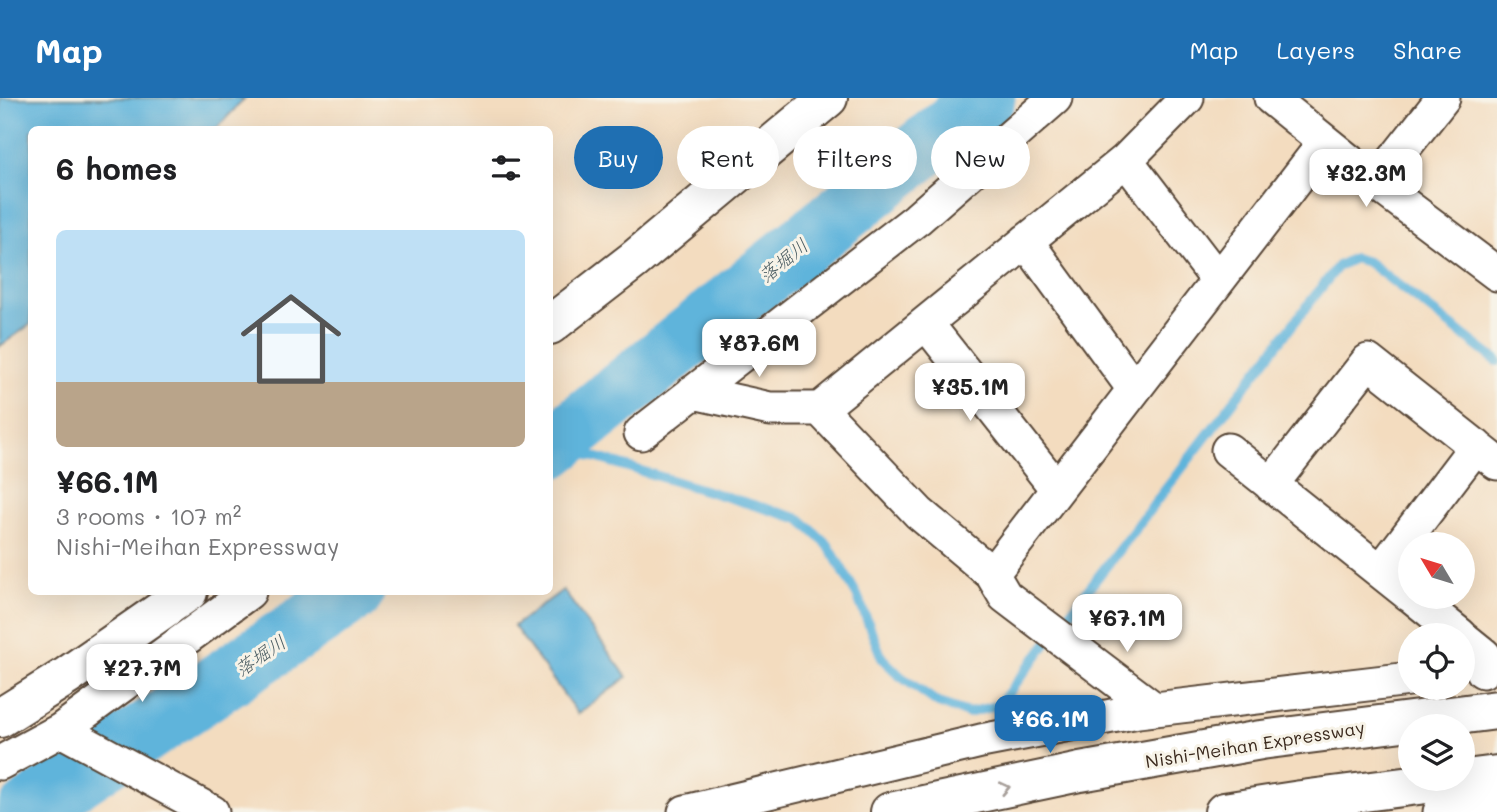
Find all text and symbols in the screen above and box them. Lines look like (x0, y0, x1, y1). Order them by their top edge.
text: Map (35, 28, 103, 71)
text: Map (1190, 34, 1238, 65)
text: Layers (1276, 34, 1355, 65)
text: Share (1393, 34, 1462, 65)
chip: Buy (574, 126, 663, 189)
chip: Rent (677, 126, 779, 189)
chip: Filters (793, 126, 917, 189)
chip: New (931, 126, 1030, 189)
text: 6 homes (56, 148, 177, 188)
icon: filters (487, 149, 525, 187)
pin: ¥32.3M (1309, 150, 1423, 209)
text: ¥32.3M (1325, 157, 1407, 187)
water label: 落堀川 (753, 232, 813, 288)
icon: home (228, 276, 354, 402)
pin: ¥87.6M (702, 320, 816, 379)
text: ¥87.6M (718, 327, 800, 357)
pin: ¥35.1M (913, 364, 1027, 423)
text: ¥35.1M (931, 371, 1009, 401)
text: ¥66.1M (56, 461, 159, 501)
text: 3 rooms · 107 m² (56, 501, 242, 531)
text: Nishi-Meihan Expressway (56, 531, 339, 561)
north arrow (1398, 532, 1475, 609)
map controls (1398, 532, 1475, 791)
pin: ¥67.1M (1070, 594, 1184, 654)
text: ¥67.1M (1088, 602, 1166, 632)
button: locate (1398, 623, 1475, 700)
water label: 落堀川 (229, 629, 291, 681)
pin: ¥27.7M (85, 644, 199, 704)
text: ¥27.7M (102, 652, 182, 682)
pin: ¥66.1M (993, 696, 1107, 755)
text: ¥66.1M (1011, 703, 1089, 733)
button: layers (1398, 714, 1475, 791)
street label: Nishi-Meihan Expressway (1144, 715, 1366, 773)
one-way arrow (999, 782, 1011, 797)

